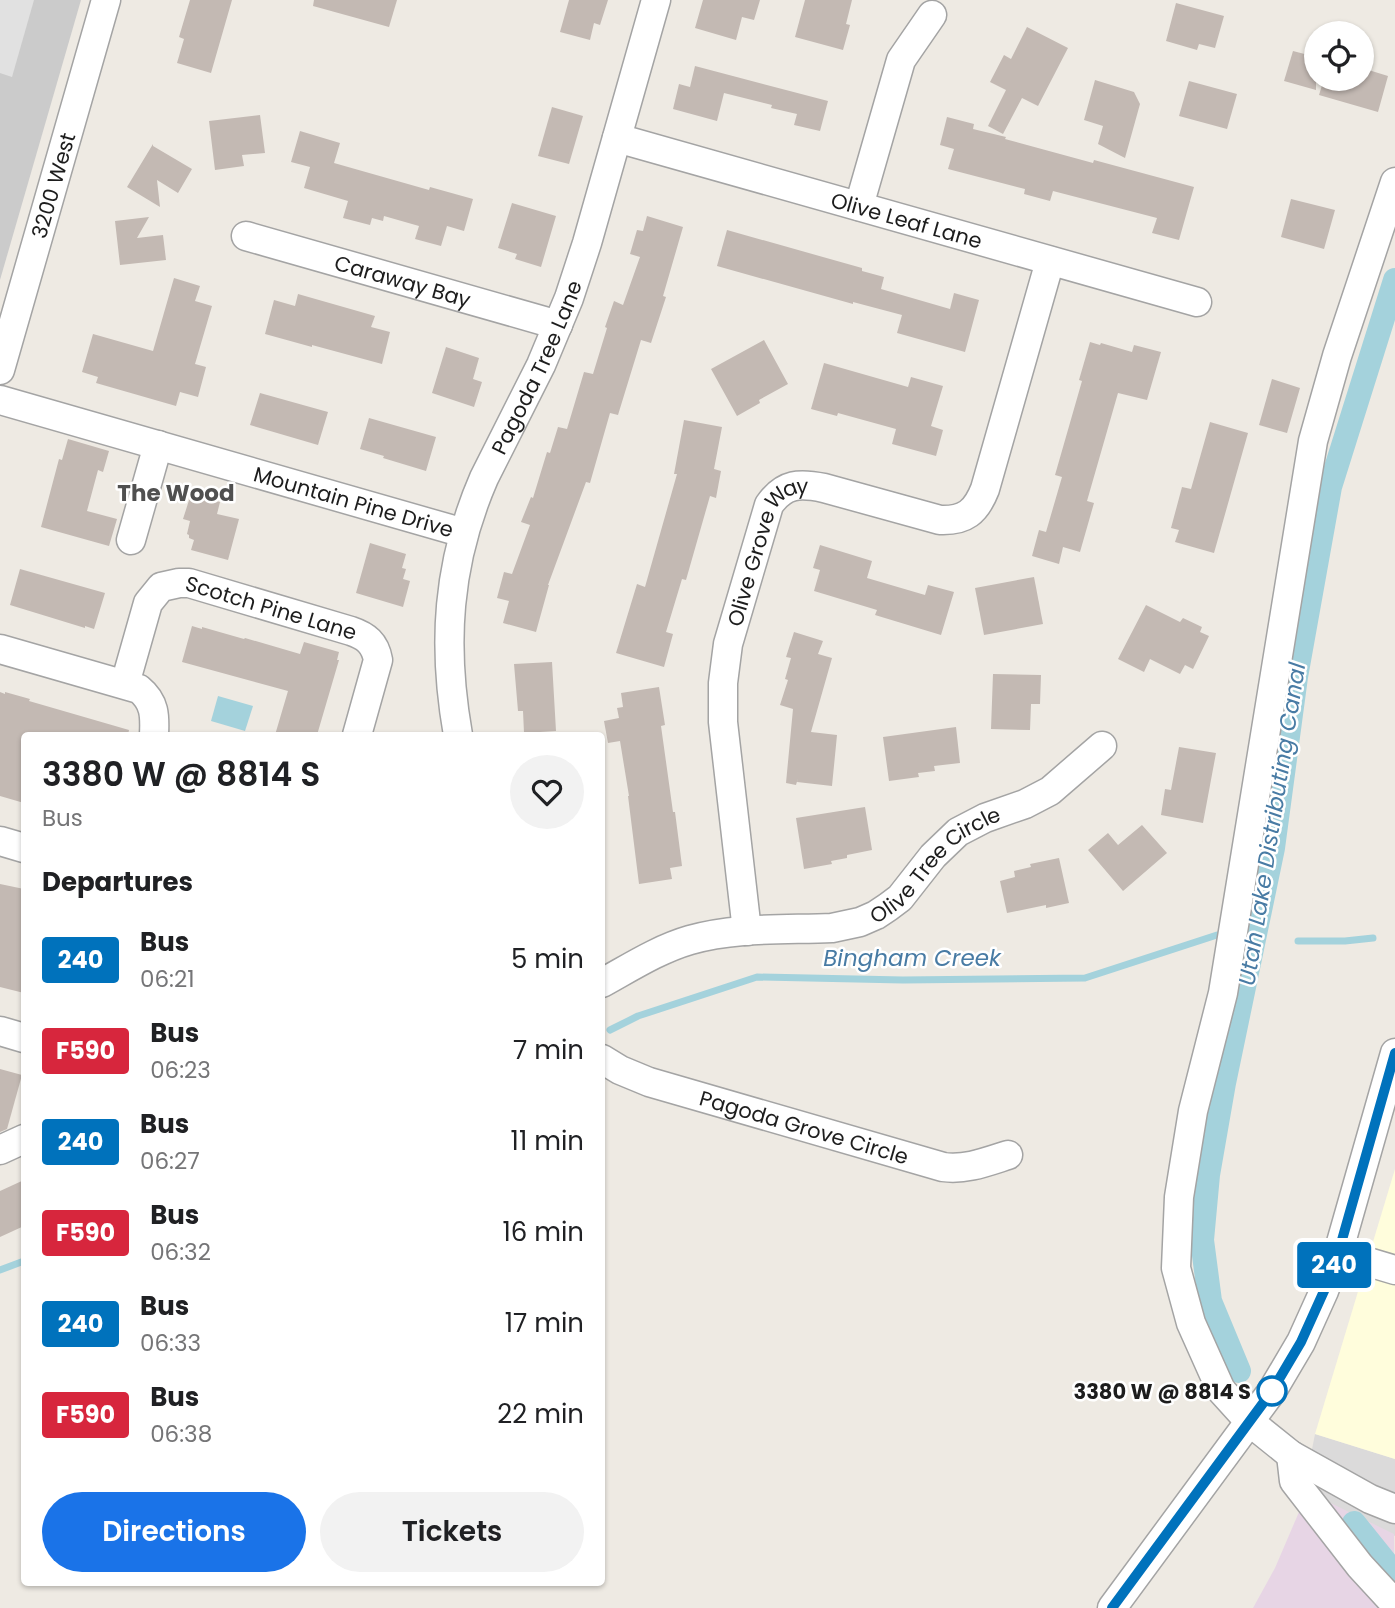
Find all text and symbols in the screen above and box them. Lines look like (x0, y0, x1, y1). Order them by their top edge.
map controls (1304, 21, 1374, 91)
button: locate (1304, 21, 1374, 91)
street label: 3200 West (24, 129, 82, 242)
street label: Olive Leaf Lane (828, 185, 986, 255)
street label: Caraway Bay (331, 248, 474, 314)
street label: Pagoda Tree Lane (484, 276, 588, 459)
street label: Mountain Pine Drive (250, 459, 457, 544)
street label: Olive Grove Way (720, 471, 809, 630)
district label: The Wood (117, 477, 235, 509)
street label: Scotch Pine Lane (182, 568, 360, 646)
water label: Utah Lake Distributing Canal (1231, 660, 1313, 988)
text: 3380 W @ 8814 S (42, 751, 320, 798)
button: heart (510, 755, 584, 829)
street label: Olive Tree Circle (864, 799, 1004, 930)
text: Bus (42, 802, 83, 834)
text: Departures (42, 864, 193, 900)
text: Bus (140, 924, 189, 960)
text: 5 min (511, 941, 584, 977)
water label: Bingham Creek (823, 942, 1002, 974)
text: 240 (58, 943, 103, 976)
text: 06:21 (140, 963, 195, 995)
text: Bus (150, 1015, 199, 1051)
text: 7 min (513, 1032, 584, 1068)
text: F590 (56, 1034, 115, 1067)
text: 06:23 (150, 1054, 211, 1086)
street label: Pagoda Grove Circle (696, 1083, 912, 1171)
text: Bus (140, 1106, 189, 1142)
text: 11 min (511, 1123, 584, 1159)
text: 240 (58, 1125, 103, 1158)
text: 06:27 (140, 1145, 200, 1177)
text: Bus (150, 1197, 199, 1233)
text: 16 min (502, 1214, 584, 1250)
text: F590 (56, 1216, 115, 1249)
text: 06:32 (150, 1236, 211, 1268)
line badge: 240 (1294, 1242, 1374, 1288)
text: 240 (1311, 1248, 1357, 1281)
text: Bus (140, 1288, 189, 1324)
text: 17 min (505, 1305, 584, 1341)
text: 240 (58, 1307, 103, 1340)
text: 06:33 (140, 1327, 201, 1359)
marker: 3380 W @ 8814 S (1257, 1376, 1287, 1406)
place label: 3380 W @ 8814 S (1073, 1377, 1251, 1406)
text: Bus (150, 1379, 199, 1415)
text: 22 min (497, 1396, 584, 1432)
text: F590 (56, 1398, 115, 1431)
text: 06:38 (150, 1418, 212, 1450)
button: Directions (42, 1492, 306, 1572)
button: Tickets (320, 1492, 584, 1572)

